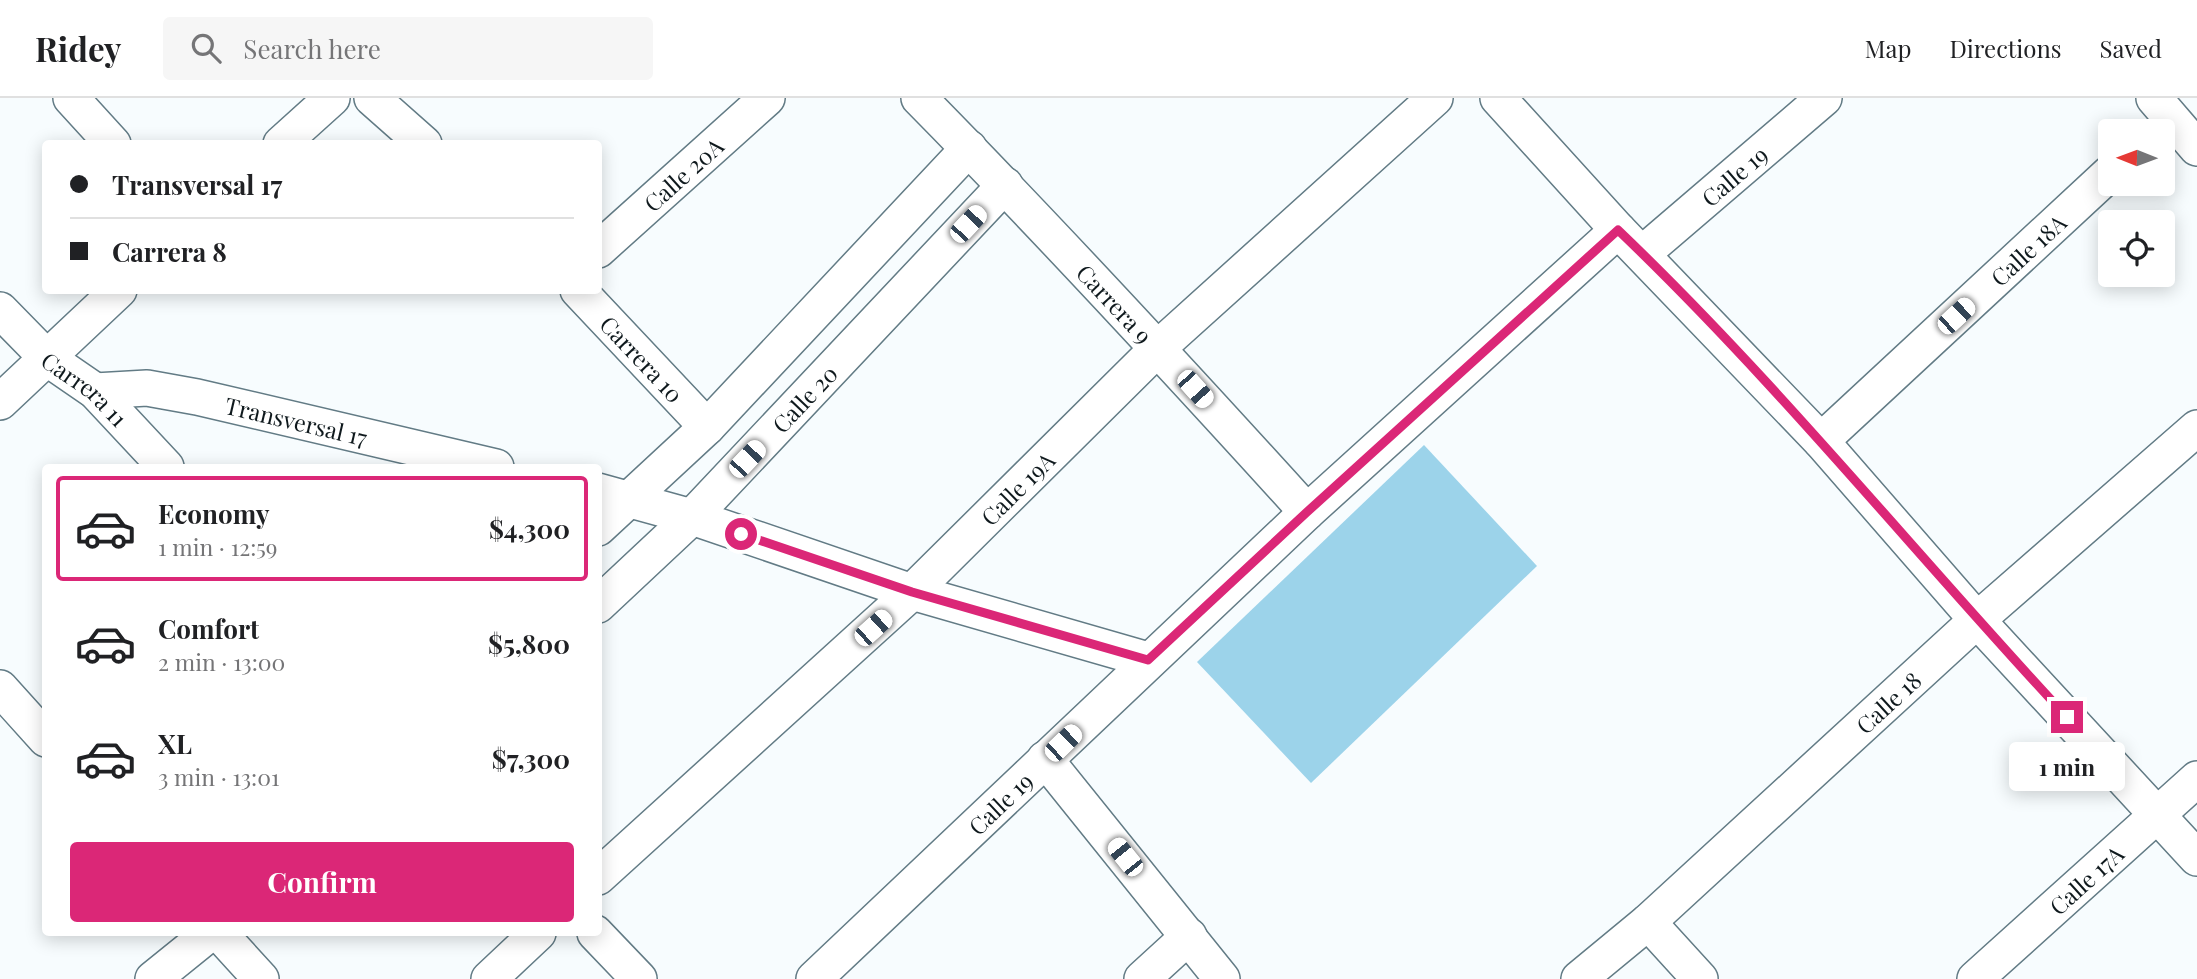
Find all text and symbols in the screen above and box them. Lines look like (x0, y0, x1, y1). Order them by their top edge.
search box (163, 17, 653, 80)
text: Ridey (35, 26, 121, 70)
icon: search (187, 29, 225, 67)
text: Search here (243, 31, 381, 66)
text: Map (1865, 32, 1911, 64)
text: Directions (1949, 32, 2062, 64)
text: Saved (2100, 32, 2162, 64)
north arrow (2098, 119, 2175, 196)
map controls (2098, 119, 2175, 287)
street label: Calle 20A (636, 129, 730, 218)
street label: Calle 19 (1694, 138, 1774, 212)
text: Transversal 17 (112, 167, 282, 202)
car (946, 201, 991, 247)
street label: Calle 18A (1983, 206, 2073, 292)
button: locate (2098, 210, 2175, 287)
text: Carrera 8 (112, 234, 227, 269)
street label: Carrera 9 (1071, 257, 1160, 350)
car (1934, 294, 1979, 338)
street label: Carrera 10 (594, 308, 691, 409)
street label: Carrera 11 (36, 344, 135, 433)
street label: Calle 20 (764, 358, 844, 439)
car (1174, 366, 1217, 412)
street label: Transversal 17 (222, 389, 371, 452)
car (725, 436, 770, 482)
street label: Calle 19A (973, 444, 1061, 531)
text: Economy (158, 496, 269, 531)
icon: car (74, 497, 137, 560)
text: $4,300 (489, 511, 570, 546)
route start (725, 518, 757, 550)
text: 1 min · 12:59 (158, 531, 278, 562)
car (851, 606, 896, 650)
text: Comfort (158, 611, 259, 646)
icon: car (74, 612, 137, 675)
text: $5,800 (488, 626, 570, 661)
text: 2 min · 13:00 (158, 646, 285, 677)
street label: Calle 18 (1849, 664, 1927, 740)
route end (2051, 701, 2083, 733)
car (1041, 721, 1086, 765)
text: XL (158, 726, 192, 761)
icon: car (74, 727, 137, 790)
text: $7,300 (492, 741, 570, 776)
callout: 1 min (2009, 742, 2125, 790)
text: 1 min (2039, 751, 2095, 782)
text: 3 min · 13:01 (158, 761, 279, 792)
street label: Calle 19 (961, 765, 1039, 841)
car (1104, 834, 1147, 880)
street label: Calle 17A (2042, 837, 2130, 921)
button: Confirm (70, 842, 574, 922)

